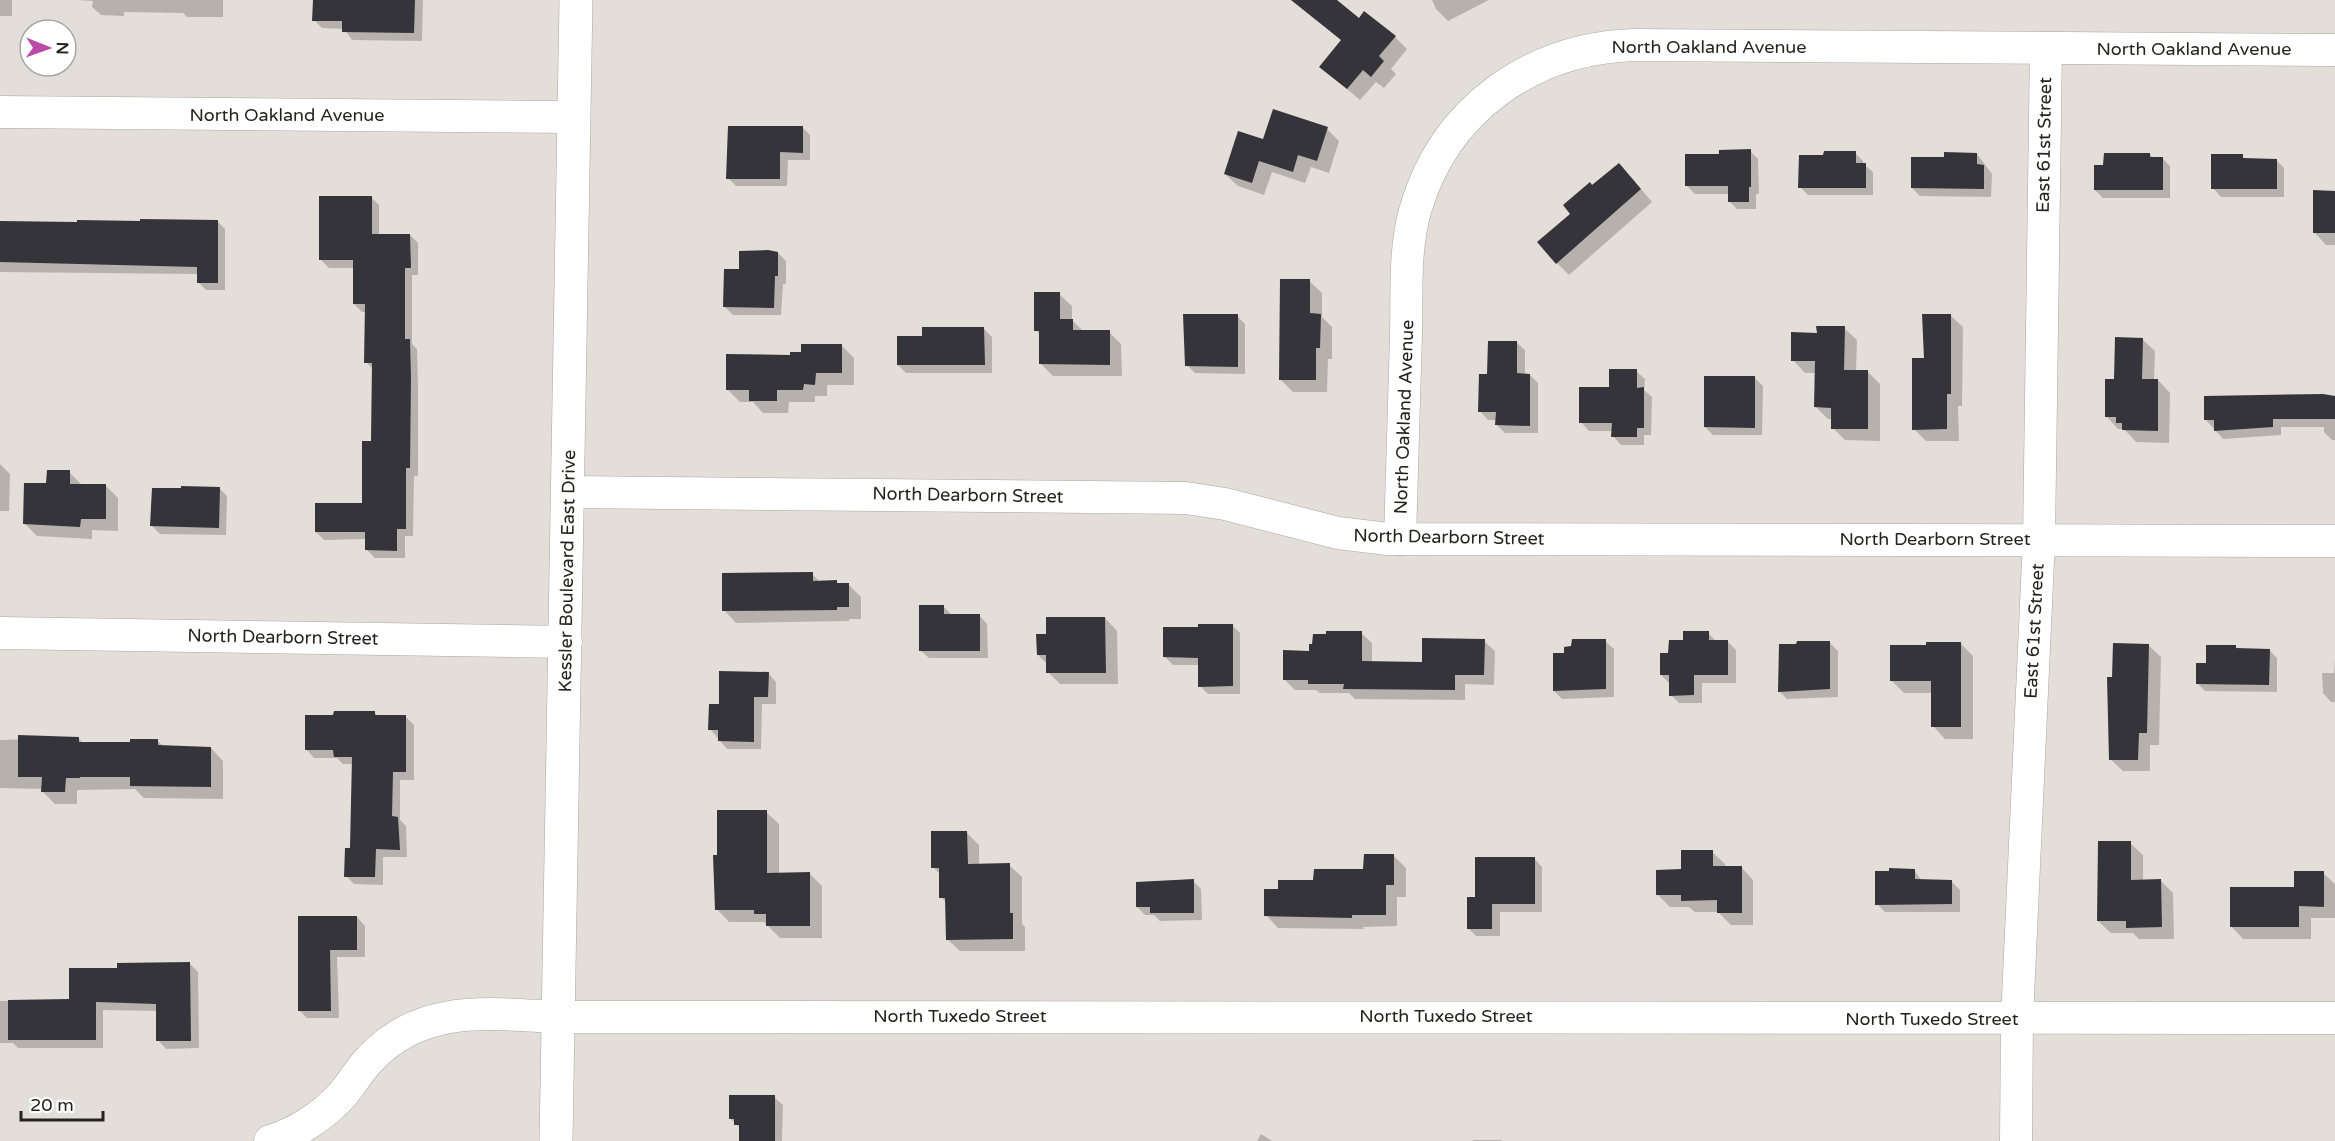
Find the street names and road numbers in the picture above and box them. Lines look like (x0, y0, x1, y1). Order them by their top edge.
street label: North Oakland Avenue (1612, 36, 1806, 58)
street label: North Oakland Avenue (2097, 38, 2291, 60)
street label: East 61st Street (2032, 77, 2056, 213)
street label: North Oakland Avenue (190, 104, 384, 126)
street label: North Oakland Avenue (1390, 319, 1418, 515)
street label: Kessler Boulevard East Drive (554, 449, 580, 693)
street label: North Dearborn Street (872, 482, 1064, 508)
street label: North Dearborn Street (1353, 524, 1545, 550)
street label: North Dearborn Street (1839, 528, 2031, 550)
street label: East 61st Street (2019, 563, 2049, 699)
street label: North Dearborn Street (187, 624, 379, 650)
street label: North Tuxedo Street (873, 1005, 1047, 1027)
street label: North Tuxedo Street (1359, 1005, 1533, 1027)
street label: North Tuxedo Street (1845, 1008, 2019, 1030)

